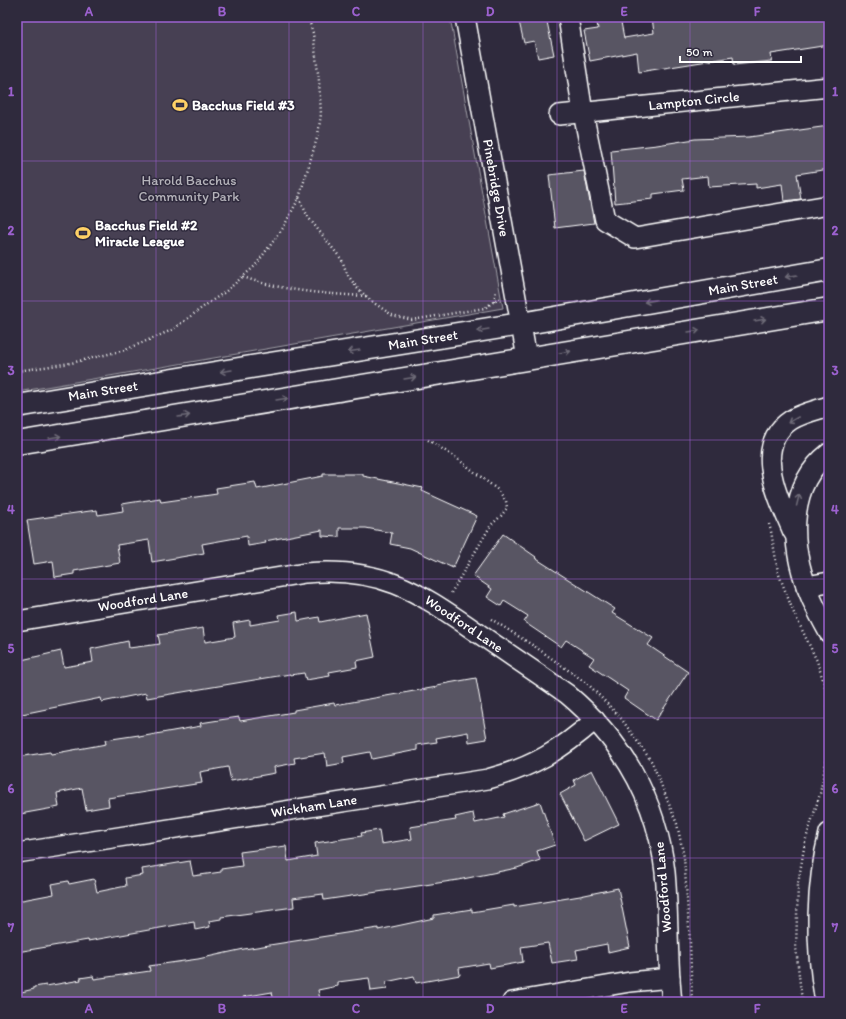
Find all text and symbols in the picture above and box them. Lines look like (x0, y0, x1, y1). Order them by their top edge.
text: A (84, 4, 94, 19)
text: B (218, 4, 227, 19)
text: C (352, 4, 361, 19)
text: D (486, 4, 495, 19)
text: E (620, 4, 628, 19)
text: F (754, 4, 761, 19)
scale bar (680, 38, 801, 64)
text: 50 m (686, 45, 712, 59)
text: 1 (8, 84, 14, 99)
text: 1 (832, 84, 838, 99)
street label: Lampton Circle (648, 88, 741, 114)
sports icon: Bacchus Field #3 (171, 96, 189, 114)
place label: Bacchus Field #3 (192, 97, 295, 114)
street label: Pinebridge Drive (479, 138, 513, 238)
park label: Harold Bacchus Community Park (139, 172, 240, 205)
place label: Bacchus Field #2 Miracle League (95, 217, 198, 250)
text: 2 (8, 223, 15, 238)
text: 2 (832, 223, 839, 238)
sports icon: Bacchus Field #2 Miracle League (74, 224, 92, 242)
street label: Main Street (707, 271, 779, 299)
one-way arrow (785, 273, 798, 281)
one-way arrow (643, 298, 656, 306)
one-way arrow (754, 316, 767, 324)
street label: Main Street (387, 326, 459, 354)
one-way arrow (477, 327, 490, 335)
one-way arrow (687, 327, 700, 335)
one-way arrow (348, 347, 361, 355)
one-way arrow (559, 348, 572, 356)
text: 3 (7, 363, 15, 378)
text: 3 (831, 363, 839, 378)
one-way arrow (220, 367, 233, 375)
one-way arrow (403, 374, 416, 382)
street label: Main Street (67, 377, 139, 405)
one-way arrow (275, 395, 288, 403)
one-way arrow (177, 411, 190, 419)
one-way arrow (787, 416, 799, 424)
one-way arrow (49, 433, 62, 441)
one-way arrow (795, 494, 803, 507)
text: 4 (7, 502, 15, 517)
text: 4 (831, 502, 839, 517)
street label: Woodford Lane (97, 584, 190, 615)
street label: Woodford Lane (422, 592, 507, 657)
text: 5 (8, 641, 15, 656)
text: 5 (832, 641, 839, 656)
text: 6 (8, 781, 15, 796)
text: 6 (832, 781, 839, 796)
street label: Wickham Lane (270, 791, 359, 821)
street label: Woodford Lane (651, 841, 675, 933)
text: 7 (7, 920, 15, 935)
text: 7 (831, 920, 839, 935)
text: A (84, 1001, 94, 1016)
text: B (218, 1001, 227, 1016)
text: C (352, 1001, 361, 1016)
text: D (486, 1001, 495, 1016)
text: E (620, 1001, 628, 1016)
text: F (754, 1001, 761, 1016)

